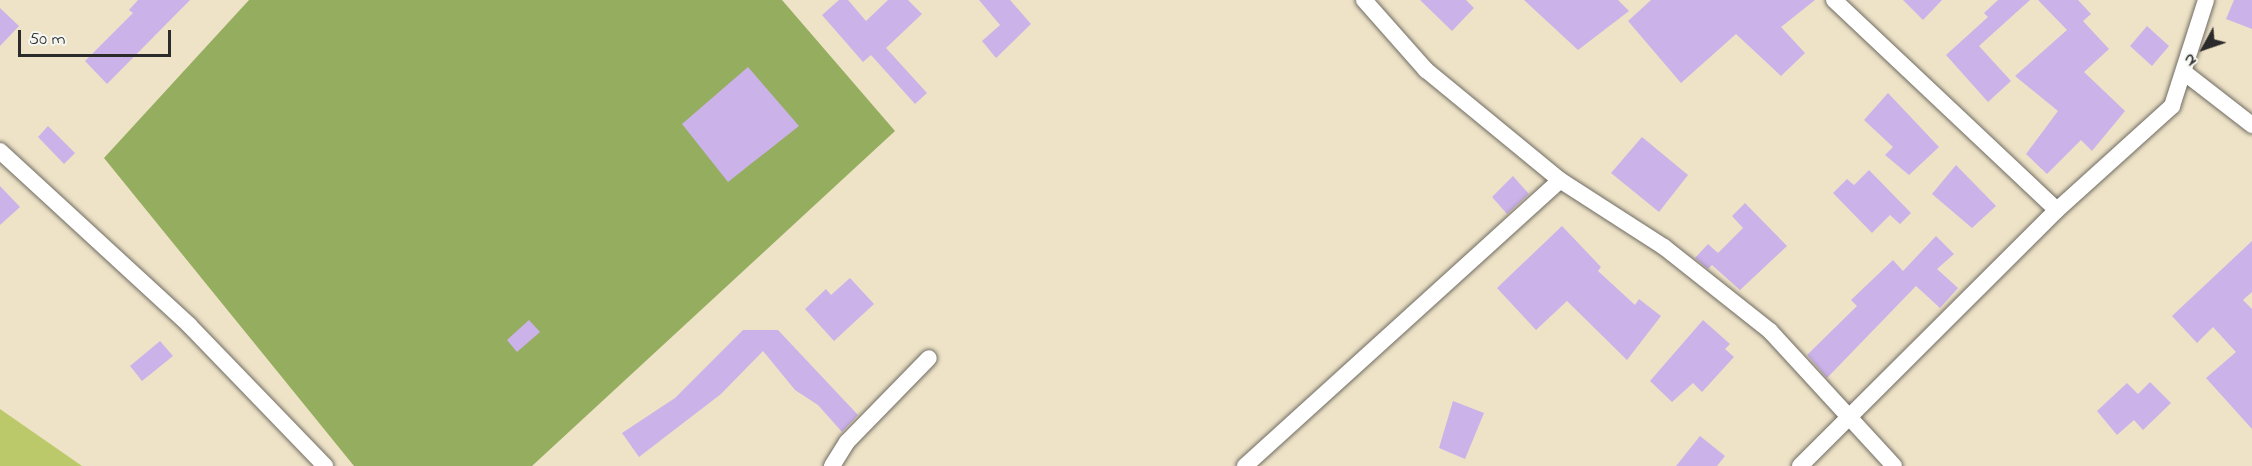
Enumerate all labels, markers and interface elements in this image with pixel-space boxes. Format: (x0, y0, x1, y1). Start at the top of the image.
scale bar (21, 18, 174, 56)
north arrow (2174, 18, 2234, 78)
text: 50 m (29, 27, 66, 53)
text: N (2178, 48, 2203, 71)

